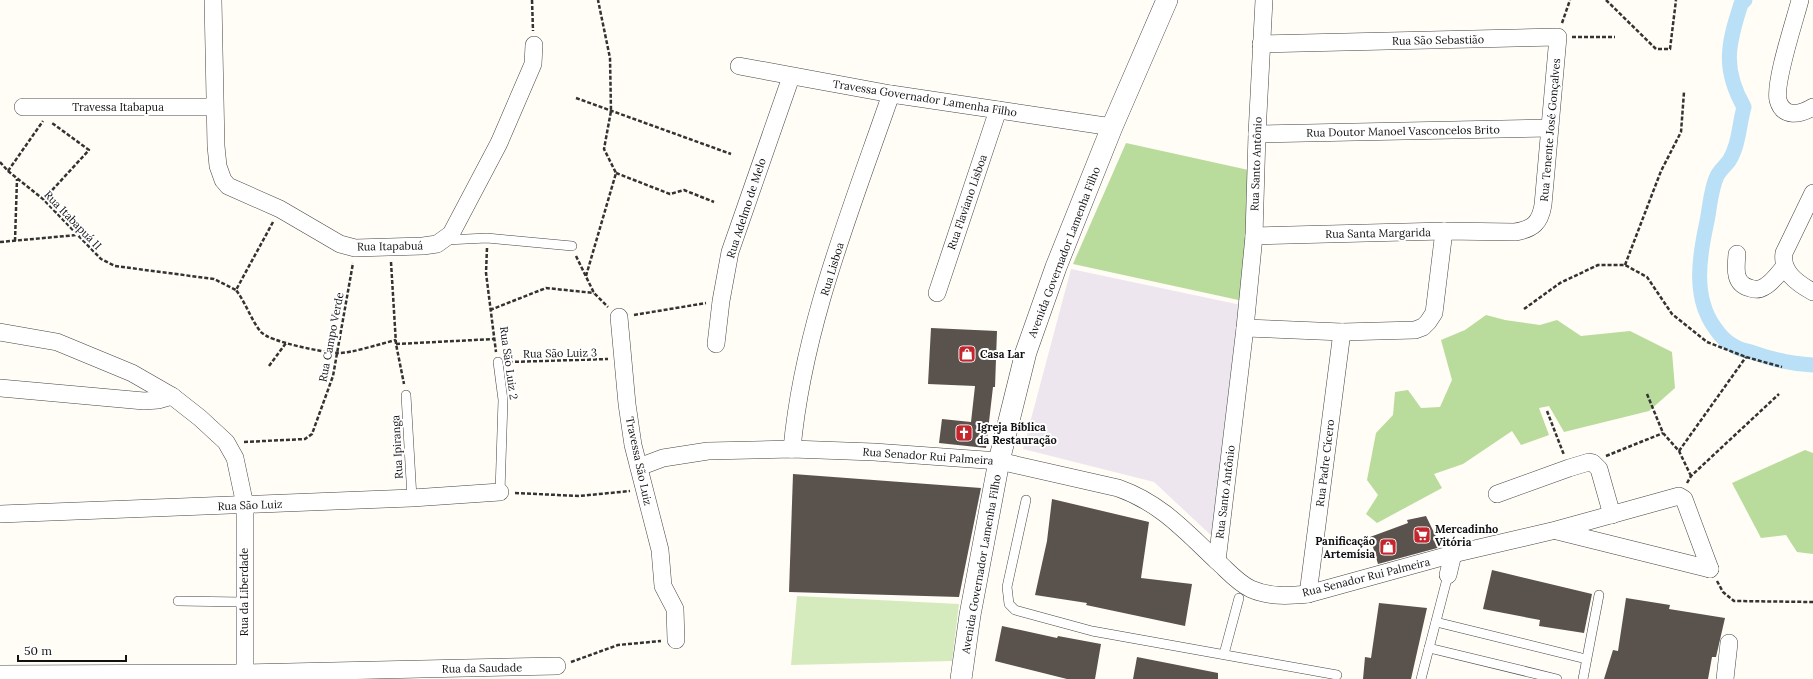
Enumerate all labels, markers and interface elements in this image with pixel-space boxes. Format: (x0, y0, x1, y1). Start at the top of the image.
street label: Rua São Sebastião (1392, 32, 1484, 48)
street label: Rua Tenente José Gonçalves (1537, 58, 1563, 202)
street label: Travessa Governador Lamenha Filho (832, 77, 1018, 119)
street label: Travessa Itabapua (72, 100, 164, 114)
street label: Rua Santo Antônio (1247, 117, 1265, 211)
street label: Rua Doutor Manoel Vasconcelos Brito (1306, 122, 1500, 140)
street label: Rua Flaviano Lisboa (944, 152, 990, 252)
street label: Rua Adelmo de Melo (723, 156, 769, 260)
street label: Avenida Governador Lamenha Filho (1024, 165, 1103, 340)
street label: Rua Itabapuá II (41, 188, 105, 253)
street label: Rua Santa Margarida (1325, 225, 1431, 241)
street label: Rua Itapabuá (357, 238, 424, 254)
street label: Rua Lisboa (817, 240, 847, 297)
street label: Rua Campo Verde (315, 291, 347, 383)
street label: Rua São Luiz 2 (497, 326, 521, 401)
shop icon: Casa Lar (957, 344, 977, 364)
street label: Rua São Luiz 3 (523, 345, 597, 361)
place label: Casa Lar (980, 347, 1026, 361)
street label: Rua Ipiranga (388, 414, 406, 479)
street label: Travessa São Luiz (623, 415, 655, 507)
street label: Rua Padre Cícero (1313, 418, 1337, 508)
place label: Igreja Bíblica da Restauração (977, 420, 1057, 447)
church icon: Igreja Bíblica da Restauração (954, 423, 974, 443)
street label: Rua Senador Rui Palmeira (862, 444, 994, 468)
street label: Rua Santo Antônio (1212, 444, 1238, 540)
street label: Avenida Governador Lamenha Filho (958, 473, 1004, 656)
street label: Rua São Luiz (217, 497, 283, 513)
place label: Mercadinho Vitória (1435, 522, 1498, 549)
supermarket icon: Mercadinho Vitória (1412, 525, 1432, 545)
place label: Panificação Artemísia (1315, 534, 1375, 561)
shop icon: Panificação Artemísia (1378, 537, 1398, 557)
street label: Rua da Liberdade (237, 548, 251, 636)
street label: Rua Senador Rui Palmeira (1301, 554, 1432, 600)
scale bar (18, 637, 126, 663)
text: 50 m (24, 643, 52, 658)
street label: Rua da Saudade (442, 660, 522, 676)

